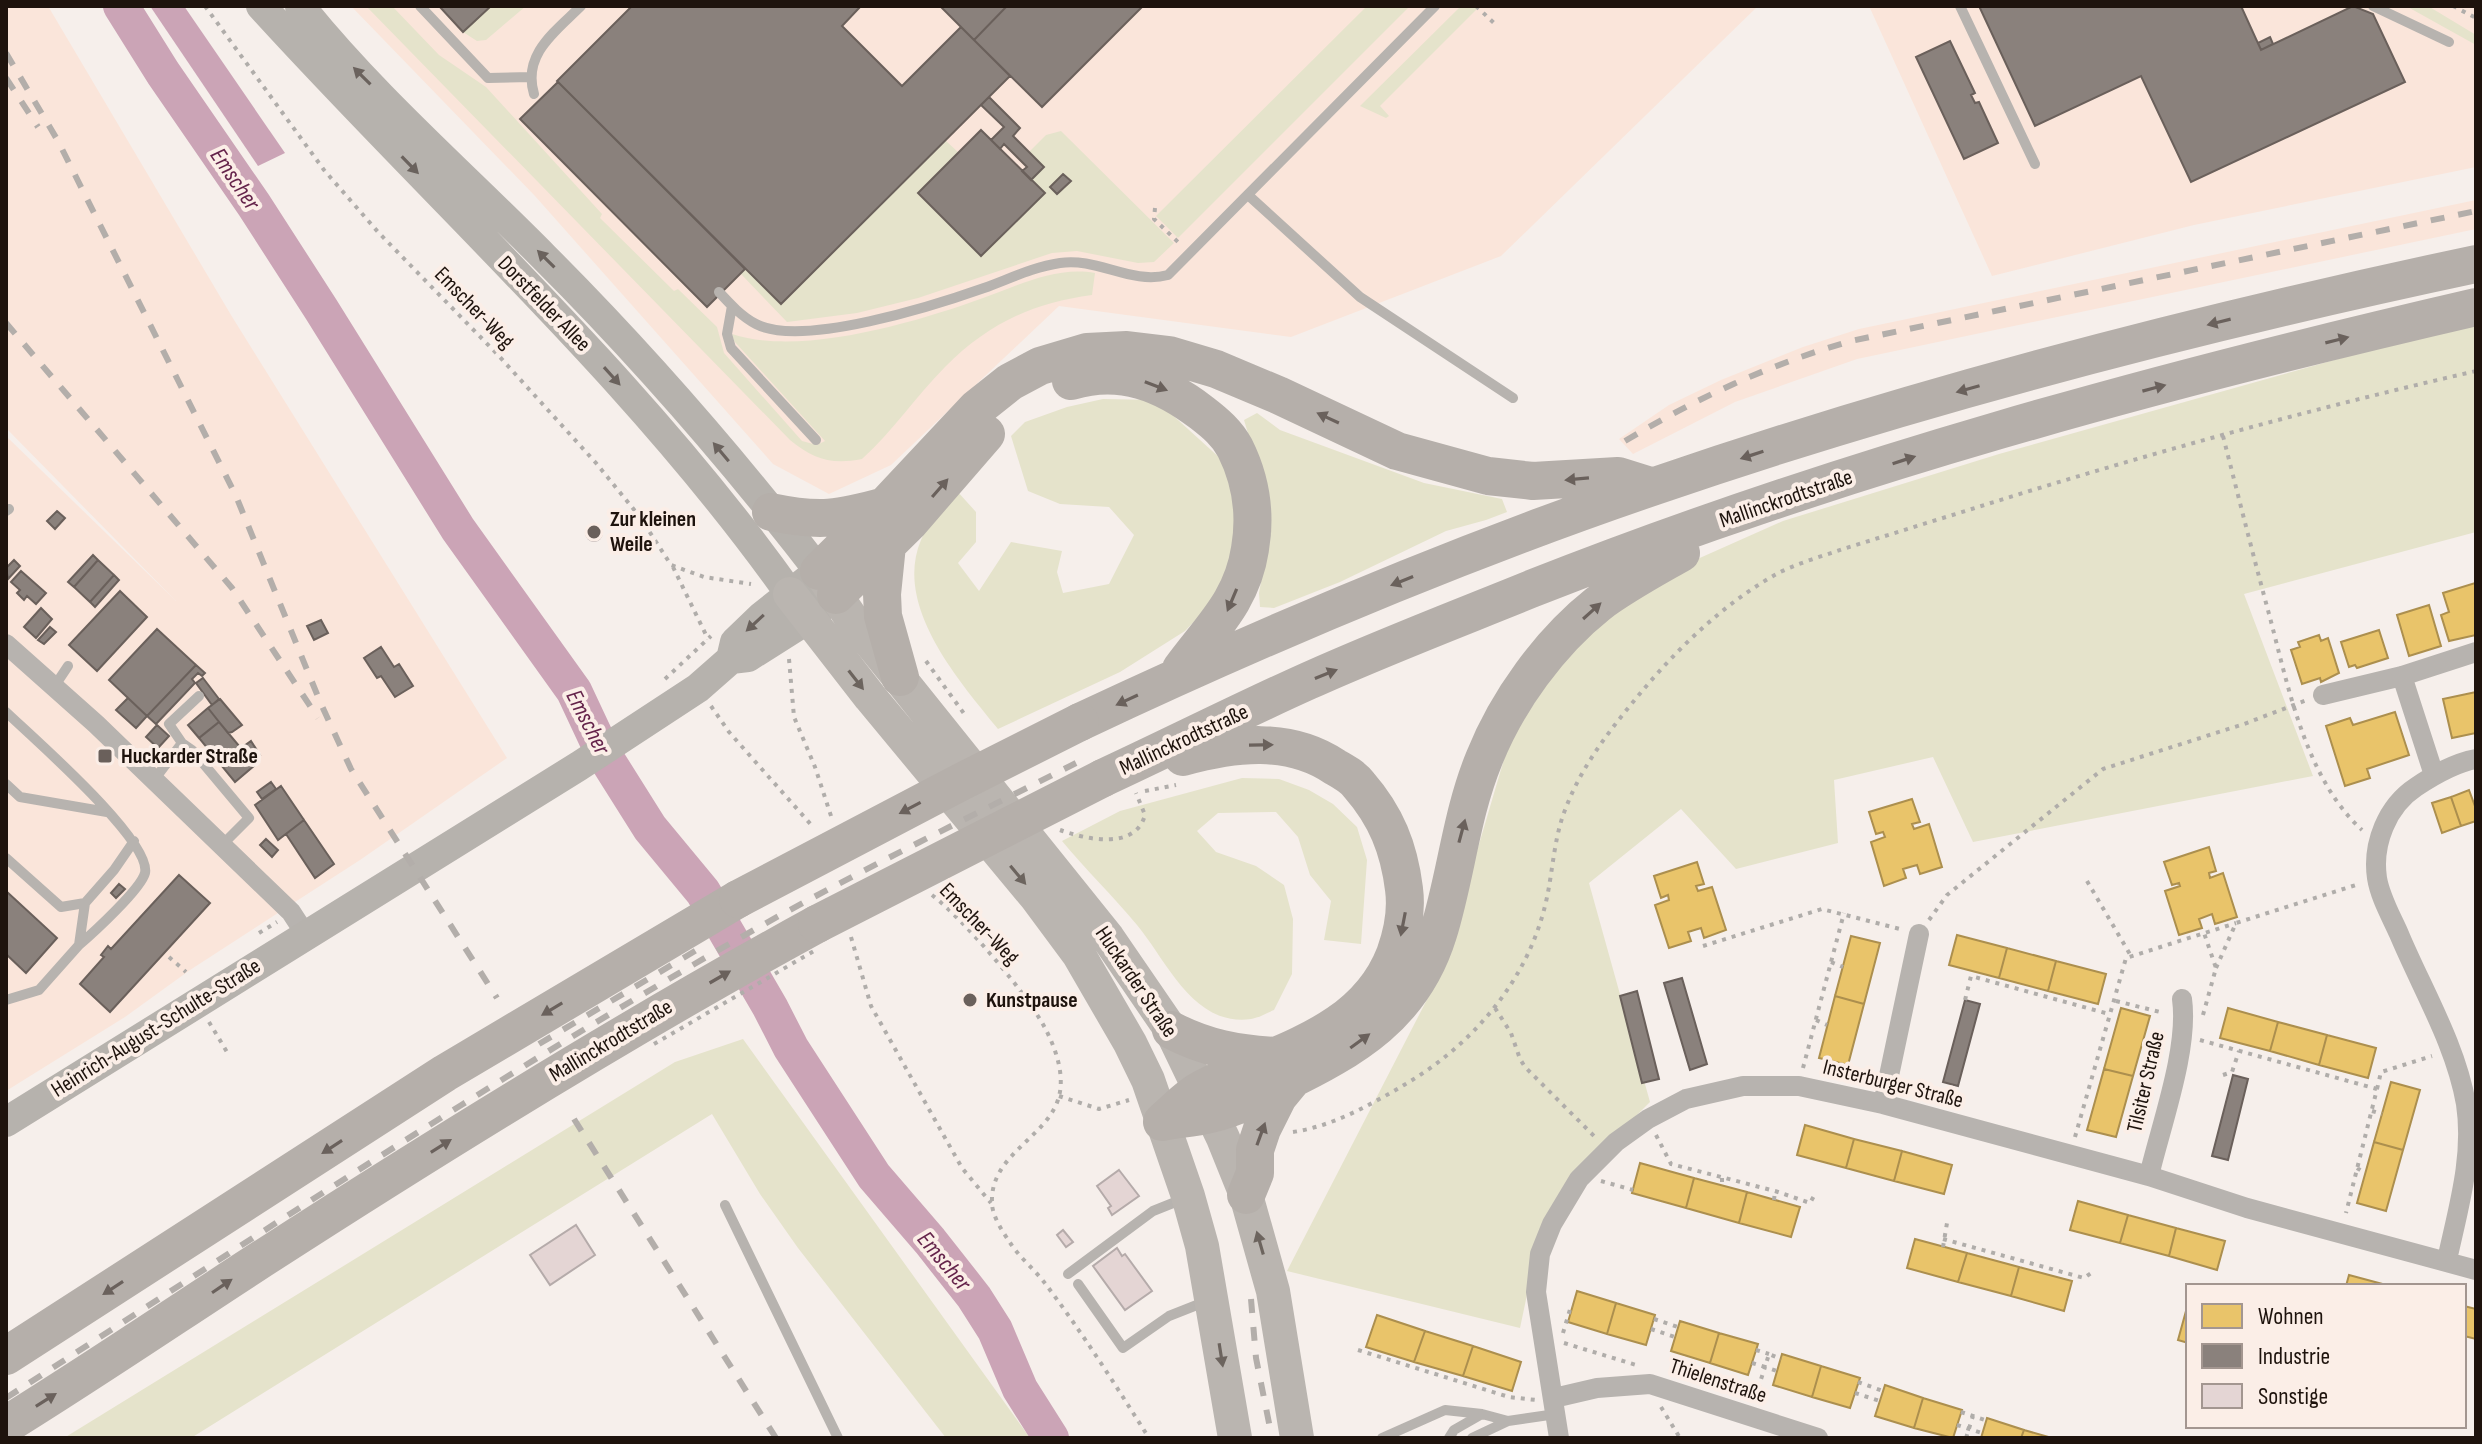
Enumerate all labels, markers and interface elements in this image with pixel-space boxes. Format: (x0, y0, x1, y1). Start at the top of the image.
one-way arrow (353, 67, 372, 86)
water label: Emscher (204, 142, 267, 217)
one-way arrow (401, 155, 419, 174)
street label: Dorstfelder Allee (492, 250, 596, 358)
one-way arrow (537, 250, 556, 269)
street label: Emscher-Weg (428, 261, 520, 355)
one-way arrow (2207, 316, 2232, 329)
one-way arrow (2325, 334, 2350, 346)
one-way arrow (603, 366, 621, 386)
one-way arrow (1145, 380, 1169, 393)
one-way arrow (2141, 381, 2166, 393)
one-way arrow (1956, 383, 1980, 396)
one-way arrow (1316, 412, 1339, 425)
one-way arrow (713, 442, 730, 462)
one-way arrow (1739, 449, 1763, 461)
one-way arrow (1892, 453, 1916, 465)
street label: Mallinckrodtstraße (1716, 464, 1856, 534)
one-way arrow (1564, 473, 1589, 486)
one-way arrow (931, 479, 948, 499)
place label: Zur kleinen Weile (610, 506, 696, 558)
marker: Zur kleinen Weile (585, 523, 603, 541)
one-way arrow (1390, 575, 1414, 588)
one-way arrow (1226, 588, 1239, 611)
one-way arrow (1583, 602, 1602, 620)
one-way arrow (746, 613, 765, 631)
one-way arrow (1314, 667, 1338, 680)
one-way arrow (847, 670, 864, 690)
water label: Emscher (559, 685, 617, 760)
one-way arrow (1115, 693, 1139, 707)
street label: Mallinckrodtstraße (1115, 698, 1253, 782)
one-way arrow (1249, 739, 1274, 752)
place label: Huckarder Straße (121, 743, 258, 770)
marker: Huckarder Straße (96, 747, 114, 765)
one-way arrow (899, 802, 922, 815)
one-way arrow (1457, 818, 1469, 843)
one-way arrow (1009, 865, 1026, 885)
street label: Emscher-Weg (933, 877, 1025, 971)
one-way arrow (1397, 911, 1409, 936)
street label: Huckarder Straße (1089, 921, 1183, 1043)
street label: Heinrich-August-Schulte-Straße (46, 952, 266, 1104)
one-way arrow (709, 971, 731, 985)
place label: Kunstpause (986, 987, 1078, 1014)
marker: Kunstpause (961, 991, 979, 1009)
street label: Mallinckrodtstraße (545, 994, 677, 1088)
one-way arrow (541, 1002, 563, 1016)
street label: Tilsiter Straße (2121, 1029, 2171, 1135)
one-way arrow (1349, 1034, 1370, 1049)
street label: Insterburger Straße (1820, 1054, 1966, 1114)
one-way arrow (1255, 1122, 1268, 1146)
one-way arrow (321, 1139, 343, 1154)
one-way arrow (430, 1139, 452, 1153)
water label: Emscher (911, 1225, 978, 1298)
one-way arrow (1253, 1230, 1266, 1254)
one-way arrow (211, 1278, 232, 1293)
one-way arrow (102, 1280, 124, 1294)
legend (2186, 1284, 2466, 1428)
text: Wohnen (2258, 1302, 2324, 1331)
text: Industrie (2258, 1342, 2330, 1371)
one-way arrow (1215, 1343, 1228, 1368)
street label: Thielenstraße (1666, 1353, 1770, 1409)
text: Sonstige (2258, 1382, 2328, 1411)
one-way arrow (35, 1394, 57, 1408)

